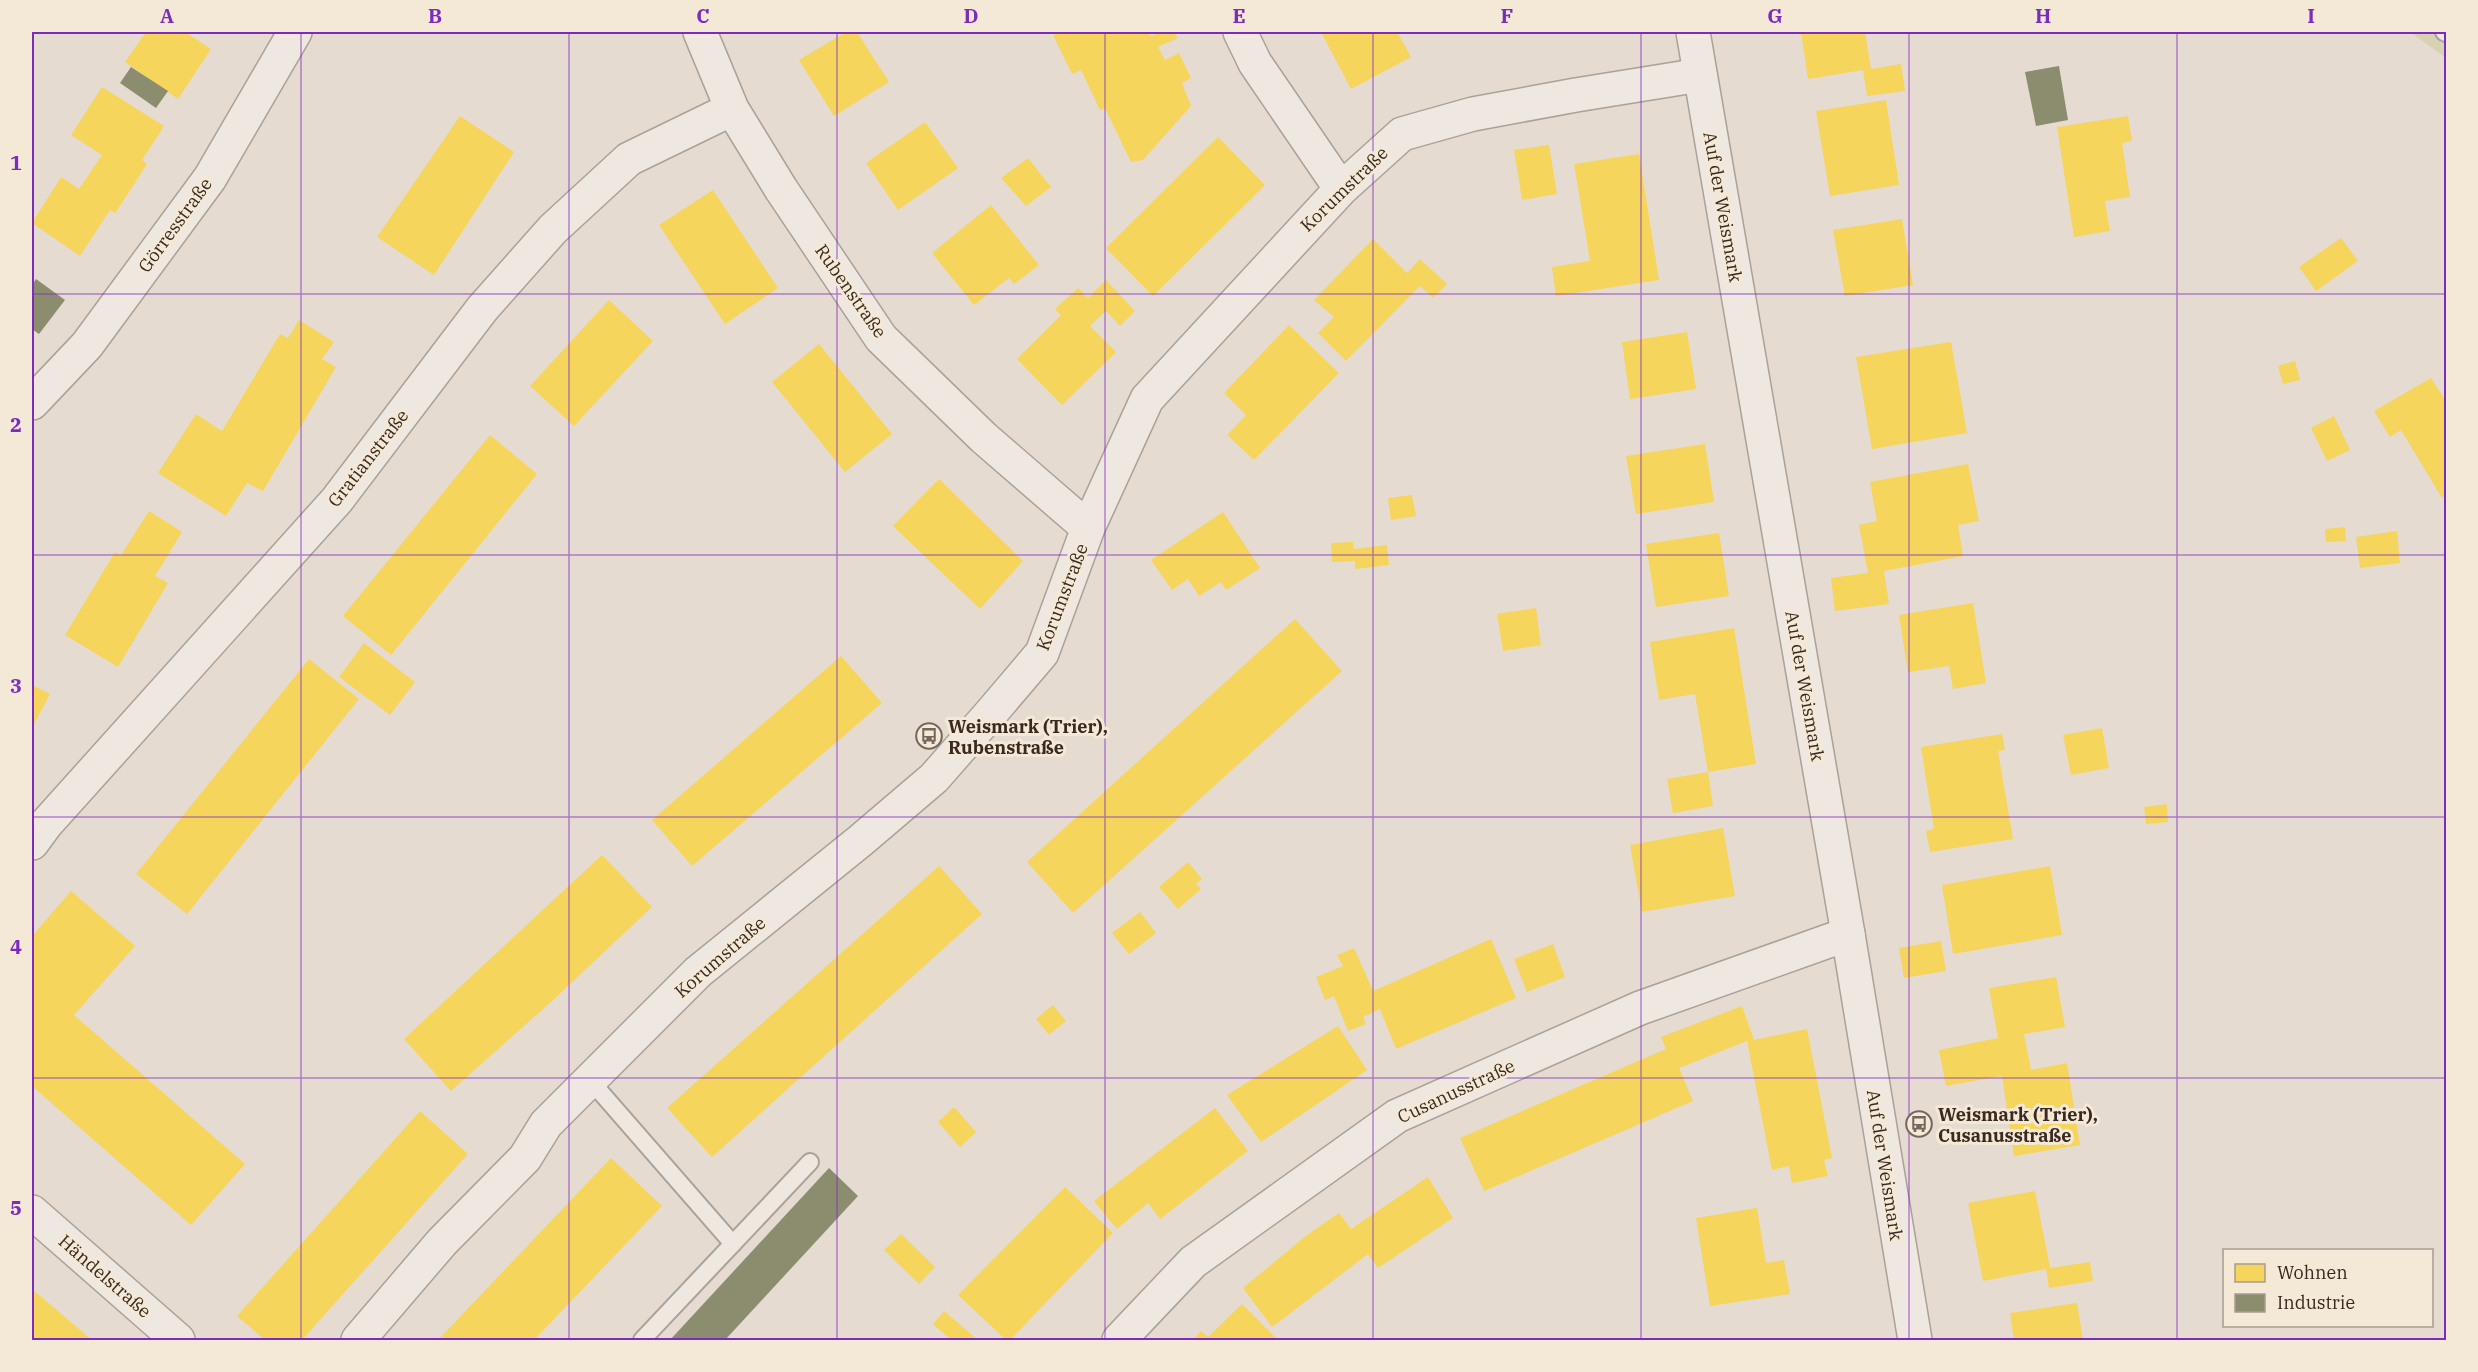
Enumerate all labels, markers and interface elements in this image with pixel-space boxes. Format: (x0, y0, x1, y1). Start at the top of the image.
text: A (160, 2, 174, 29)
text: B (428, 2, 442, 29)
text: C (696, 2, 710, 29)
text: D (963, 2, 979, 29)
text: E (1232, 2, 1246, 29)
text: F (1501, 2, 1513, 29)
text: G (1767, 2, 1783, 29)
text: H (2035, 2, 2051, 29)
text: I (2307, 2, 2315, 29)
street label: Auf der Weismark (1698, 130, 1748, 285)
street label: Korumstraße (1295, 141, 1393, 237)
text: 1 (10, 149, 22, 176)
street label: Görresstraße (133, 173, 217, 277)
street label: Rubenstraße (810, 240, 892, 342)
street label: Gratianstraße (323, 404, 413, 512)
text: 2 (10, 411, 22, 438)
street label: Korumstraße (1031, 540, 1093, 654)
street label: Auf der Weismark (1780, 609, 1830, 764)
text: 3 (10, 672, 22, 699)
place label: Weismark (Trier), Rubenstraße (948, 715, 1108, 759)
bus stop icon: Weismark (Trier), Rubenstraße (914, 721, 944, 751)
street label: Korumstraße (670, 911, 770, 1003)
text: 4 (10, 933, 22, 960)
street label: Cusanusstraße (1394, 1054, 1518, 1128)
street label: Auf der Weismark (1862, 1088, 1908, 1243)
place label: Weismark (Trier), Cusanusstraße (1938, 1103, 2098, 1147)
bus stop icon: Weismark (Trier), Cusanusstraße (1904, 1109, 1934, 1139)
text: 5 (10, 1194, 22, 1221)
street label: Händelstraße (54, 1229, 156, 1323)
legend (2223, 1249, 2433, 1327)
text: Wohnen (2277, 1261, 2348, 1284)
text: Industrie (2277, 1291, 2355, 1314)

